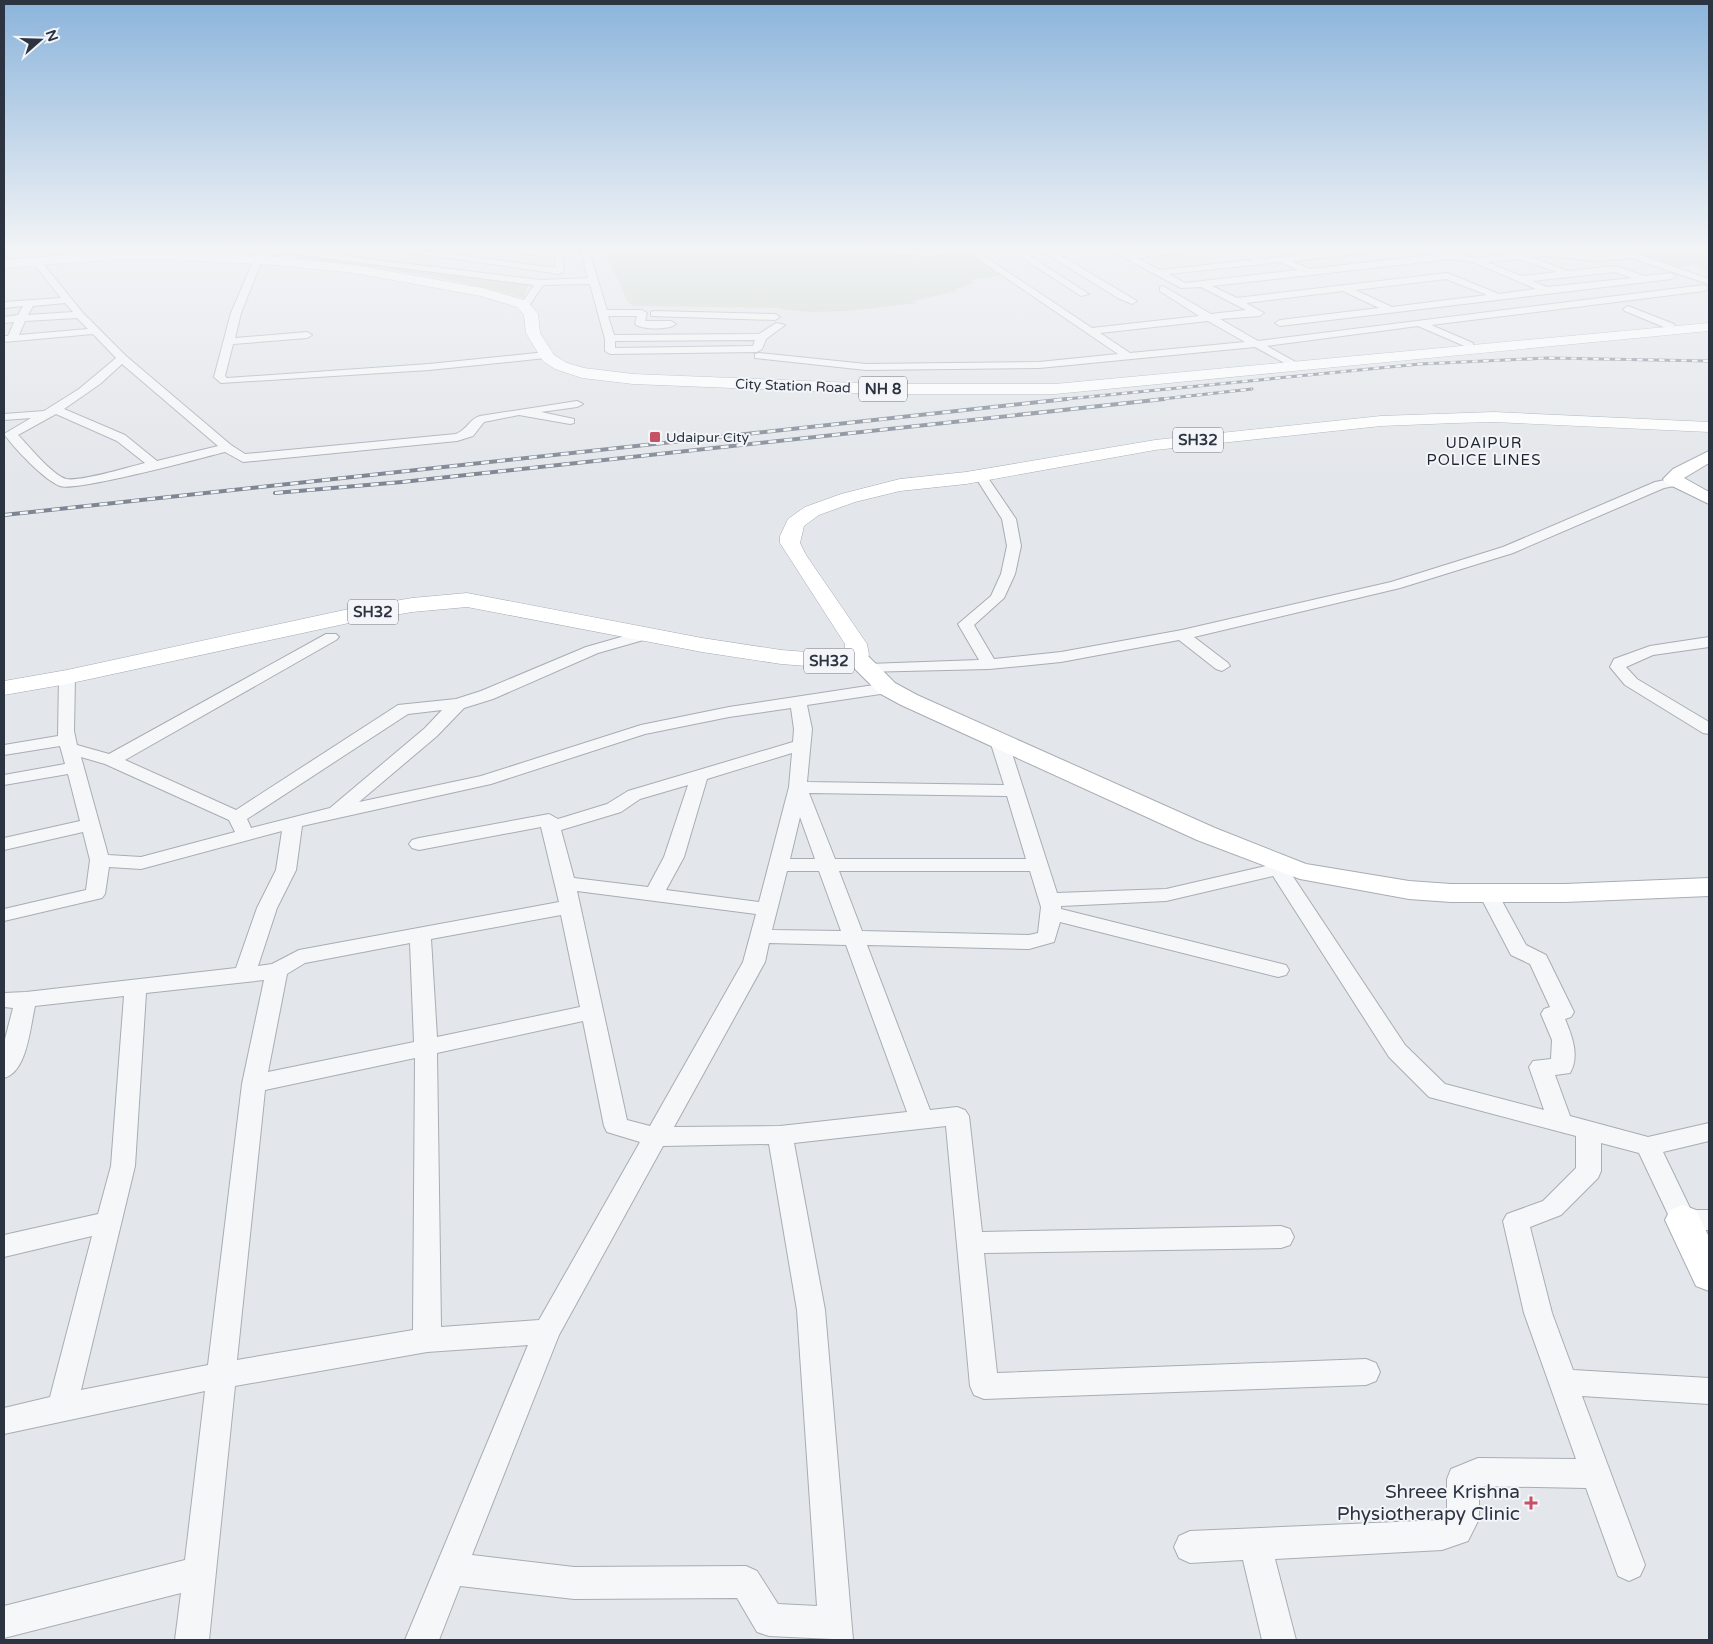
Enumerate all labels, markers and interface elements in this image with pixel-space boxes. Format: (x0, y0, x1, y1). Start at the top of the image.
north arrow (15, 15, 65, 65)
text: N (42, 28, 62, 44)
street label: City Station Road (735, 375, 851, 397)
road number: NH 8 (859, 376, 907, 402)
road number: SH32 (1173, 428, 1223, 452)
place label: Udaipur City (666, 429, 749, 446)
marker: Udaipur City (648, 430, 662, 444)
district label: UDAIPUR POLICE LINES (1427, 434, 1541, 469)
road number: SH32 (348, 600, 398, 624)
road number: SH32 (804, 648, 854, 674)
place label: Shreee Krishna Physiotherapy Clinic (1337, 1481, 1520, 1525)
marker: Shreee Krishna Physiotherapy Clinic (1524, 1496, 1538, 1510)

